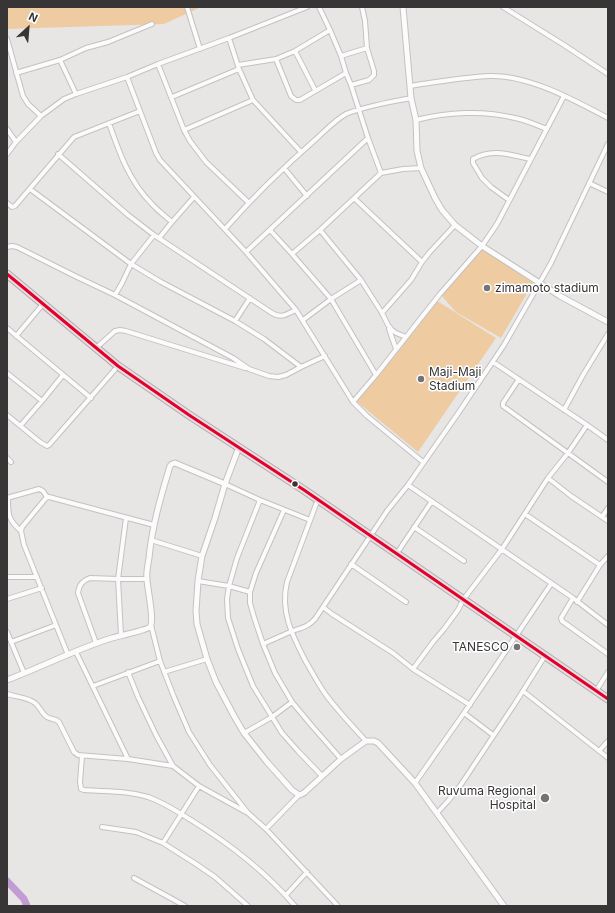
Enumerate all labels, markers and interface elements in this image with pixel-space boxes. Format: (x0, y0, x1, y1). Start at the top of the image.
north arrow (8, 8, 48, 48)
text: N (26, 9, 40, 25)
place label: zimamoto stadium (495, 281, 599, 295)
marker: zimamoto stadium (482, 283, 492, 293)
place label: Maji-Maji Stadium (429, 365, 481, 393)
marker: Maji-Maji Stadium (416, 374, 426, 384)
unlabelled marker (290, 479, 300, 489)
place label: TANESCO (452, 640, 509, 654)
marker: TANESCO (512, 642, 522, 652)
place label: Ruvuma Regional Hospital (438, 784, 536, 812)
marker: Ruvuma Regional Hospital (539, 792, 551, 804)

